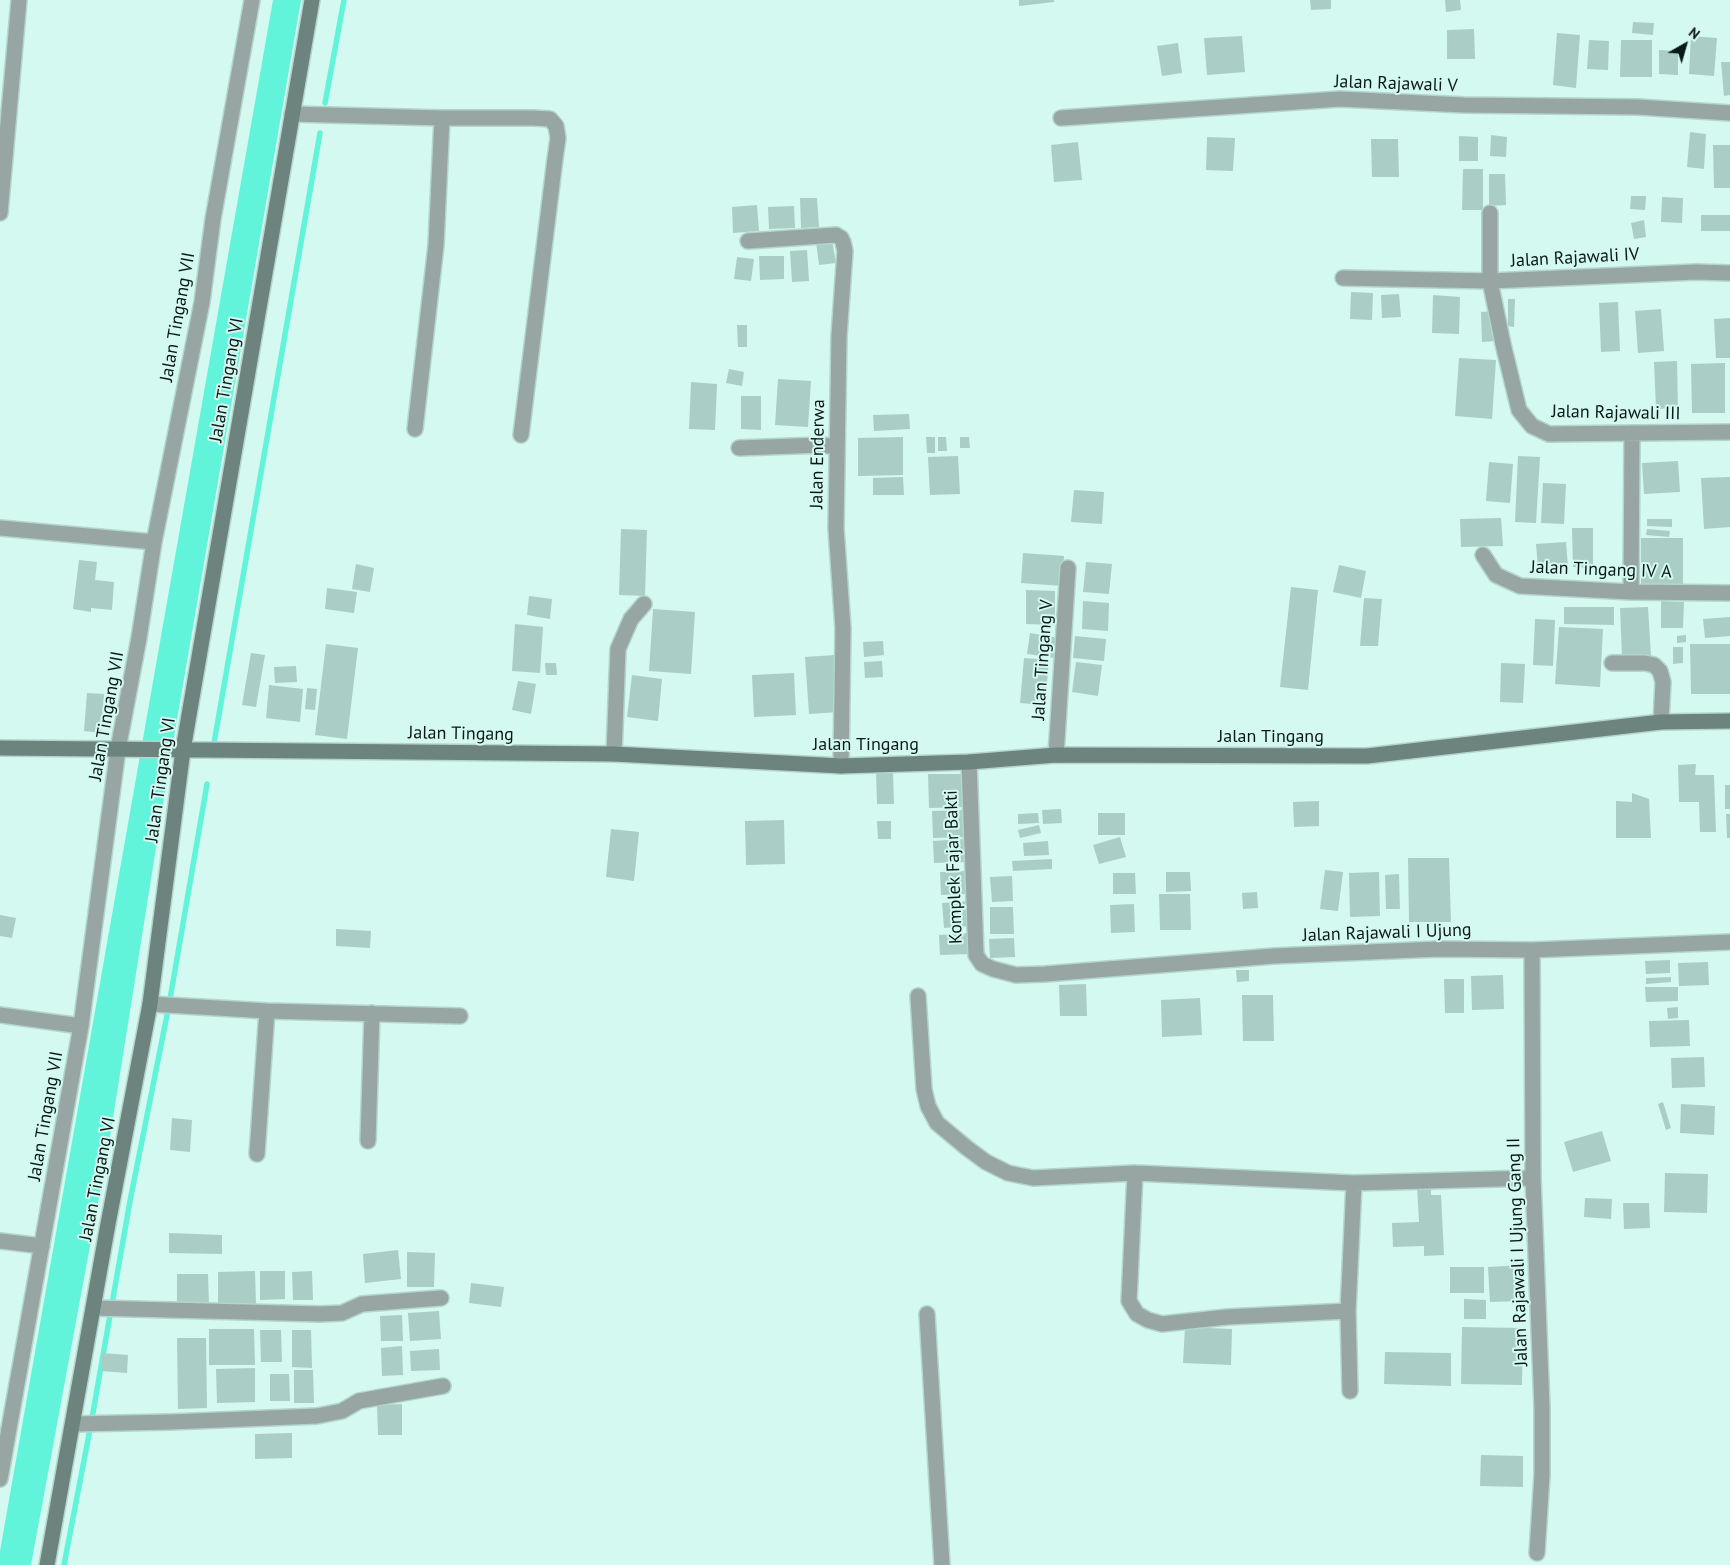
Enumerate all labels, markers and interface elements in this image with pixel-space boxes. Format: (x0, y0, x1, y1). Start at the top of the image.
north arrow (1660, 20, 1710, 70)
text: N (1685, 23, 1703, 43)
street label: Jalan Rajawali V (1334, 71, 1458, 97)
street label: Jalan Rajawali IV (1510, 244, 1640, 272)
street label: Jalan Tingang VII (156, 250, 200, 384)
street label: Jalan Tingang VI (205, 316, 249, 444)
street label: Jalan Enderwa (806, 399, 830, 509)
street label: Jalan Rajawali III (1551, 401, 1681, 425)
street label: Jalan Tingang IV A (1530, 557, 1672, 583)
street label: Jalan Tingang V (1028, 599, 1058, 721)
street label: Jalan Tingang VII (85, 649, 129, 783)
street label: Jalan Tingang VI (142, 716, 180, 844)
street label: Jalan Tingang (408, 722, 514, 746)
street label: Jalan Tingang (1218, 726, 1324, 748)
street label: Jalan Tingang (813, 734, 919, 756)
street label: Komplek Fajar Bakti (941, 790, 967, 944)
street label: Jalan Rajawali I Ujung (1302, 919, 1472, 947)
street label: Jalan Tingang VII (24, 1049, 68, 1183)
street label: Jalan Tingang VI (75, 1115, 121, 1243)
street label: Jalan Rajawali I Ujung Gang II (1503, 1137, 1533, 1367)

